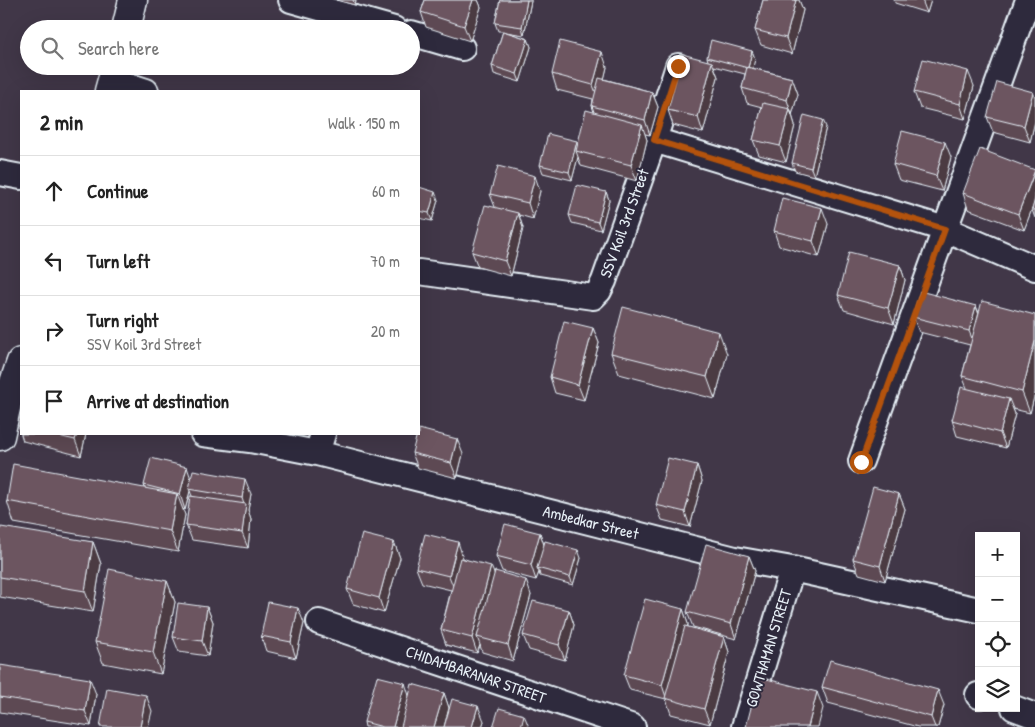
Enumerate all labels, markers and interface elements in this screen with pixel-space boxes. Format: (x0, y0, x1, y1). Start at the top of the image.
search box (20, 20, 420, 75)
icon: search (38, 34, 66, 62)
text: Search here (78, 35, 159, 61)
route end (667, 55, 690, 78)
text: 2 min (40, 108, 83, 137)
text: Walk · 150 m (328, 112, 400, 134)
street label: SSV Koil 3rd Street (594, 165, 654, 280)
icon: ahead (40, 177, 68, 205)
text: Continue (87, 178, 148, 204)
text: 60 m (372, 180, 400, 202)
icon: left (40, 247, 68, 275)
text: Turn left (87, 248, 150, 274)
text: 70 m (370, 250, 400, 272)
text: Turn right (87, 307, 158, 333)
icon: right (40, 317, 68, 345)
text: 20 m (371, 320, 400, 342)
text: SSV Koil 3rd Street (87, 333, 201, 355)
icon: arrive (40, 387, 68, 415)
text: Arrive at destination (87, 388, 229, 414)
route start (850, 451, 873, 474)
street label: Ambedkar Street (541, 499, 642, 545)
map controls (975, 532, 1020, 712)
button: + (975, 532, 1020, 577)
button: − (975, 577, 1020, 622)
street label: GOWTHAMAN STREET (740, 586, 797, 710)
button: locate (975, 622, 1020, 667)
street label: CHIDAMBARANAR STREET (403, 640, 550, 708)
button: layers (975, 667, 1020, 712)

